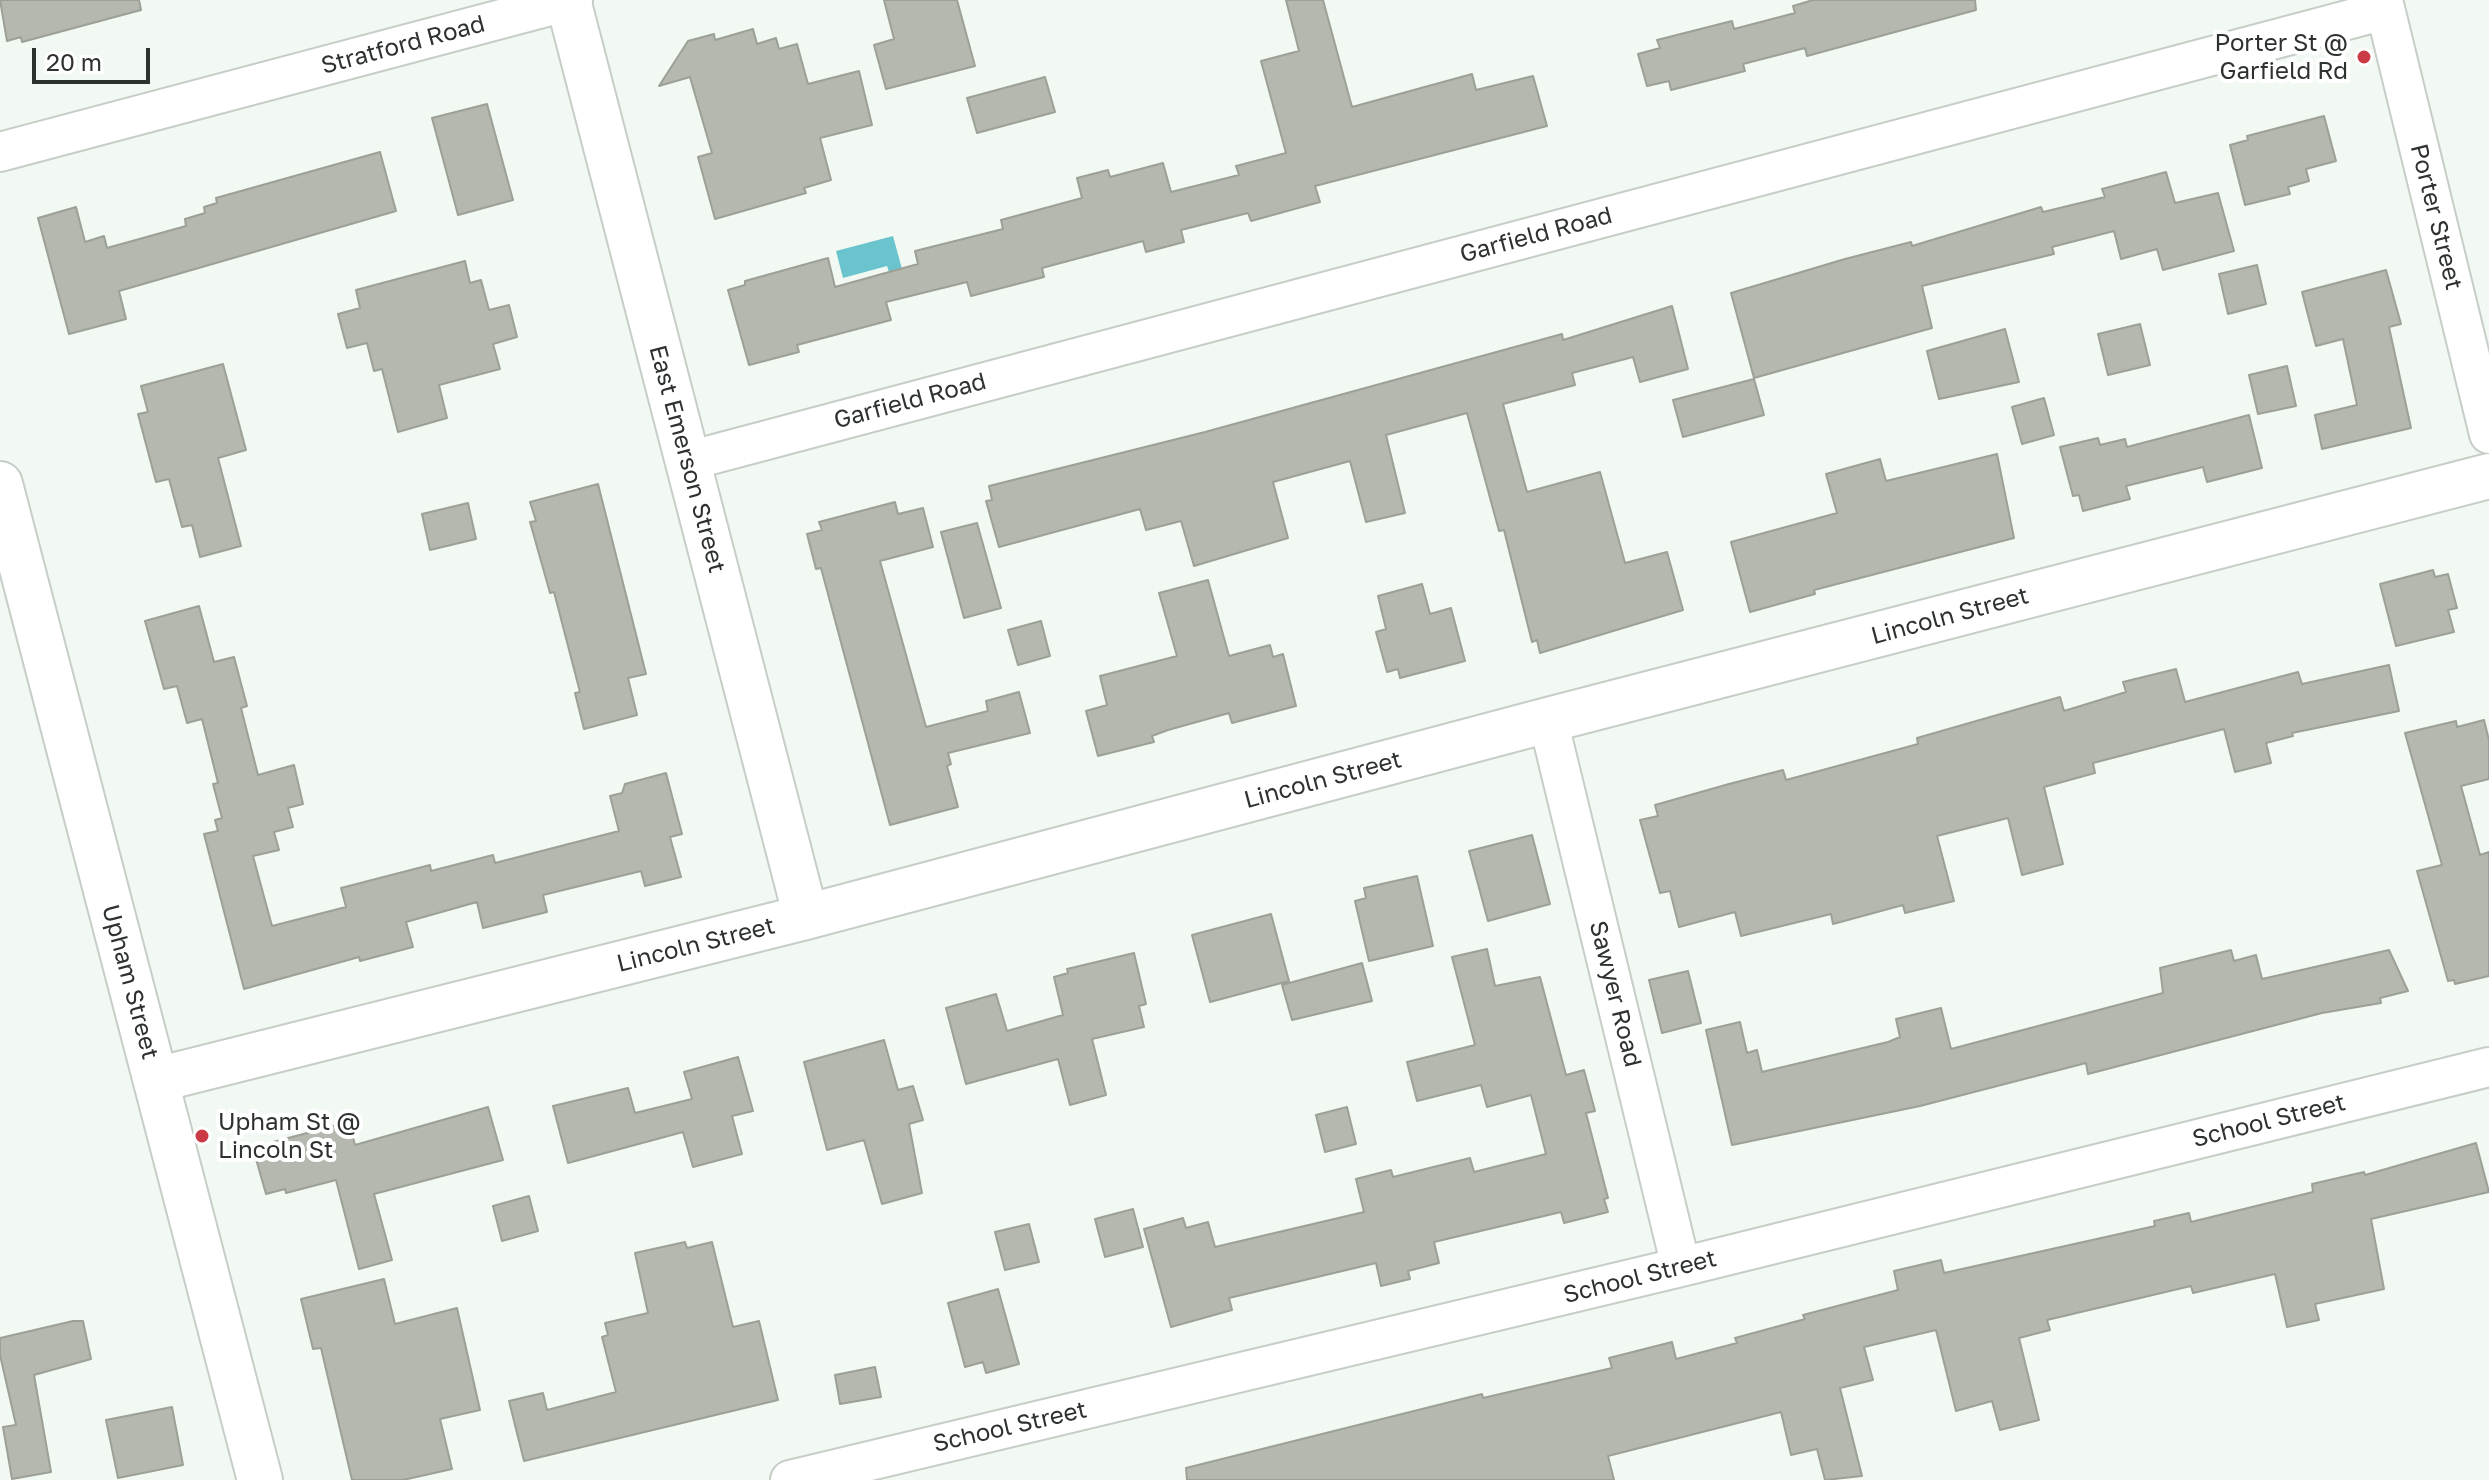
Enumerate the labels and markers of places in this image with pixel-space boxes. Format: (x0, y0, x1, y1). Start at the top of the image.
place label: Porter St @ Garfield Rd (2214, 29, 2348, 85)
marker: Porter St @ Garfield Rd (2355, 48, 2373, 66)
place label: Upham St @ Lincoln St (218, 1108, 361, 1164)
marker: Upham St @ Lincoln St (193, 1127, 211, 1145)

